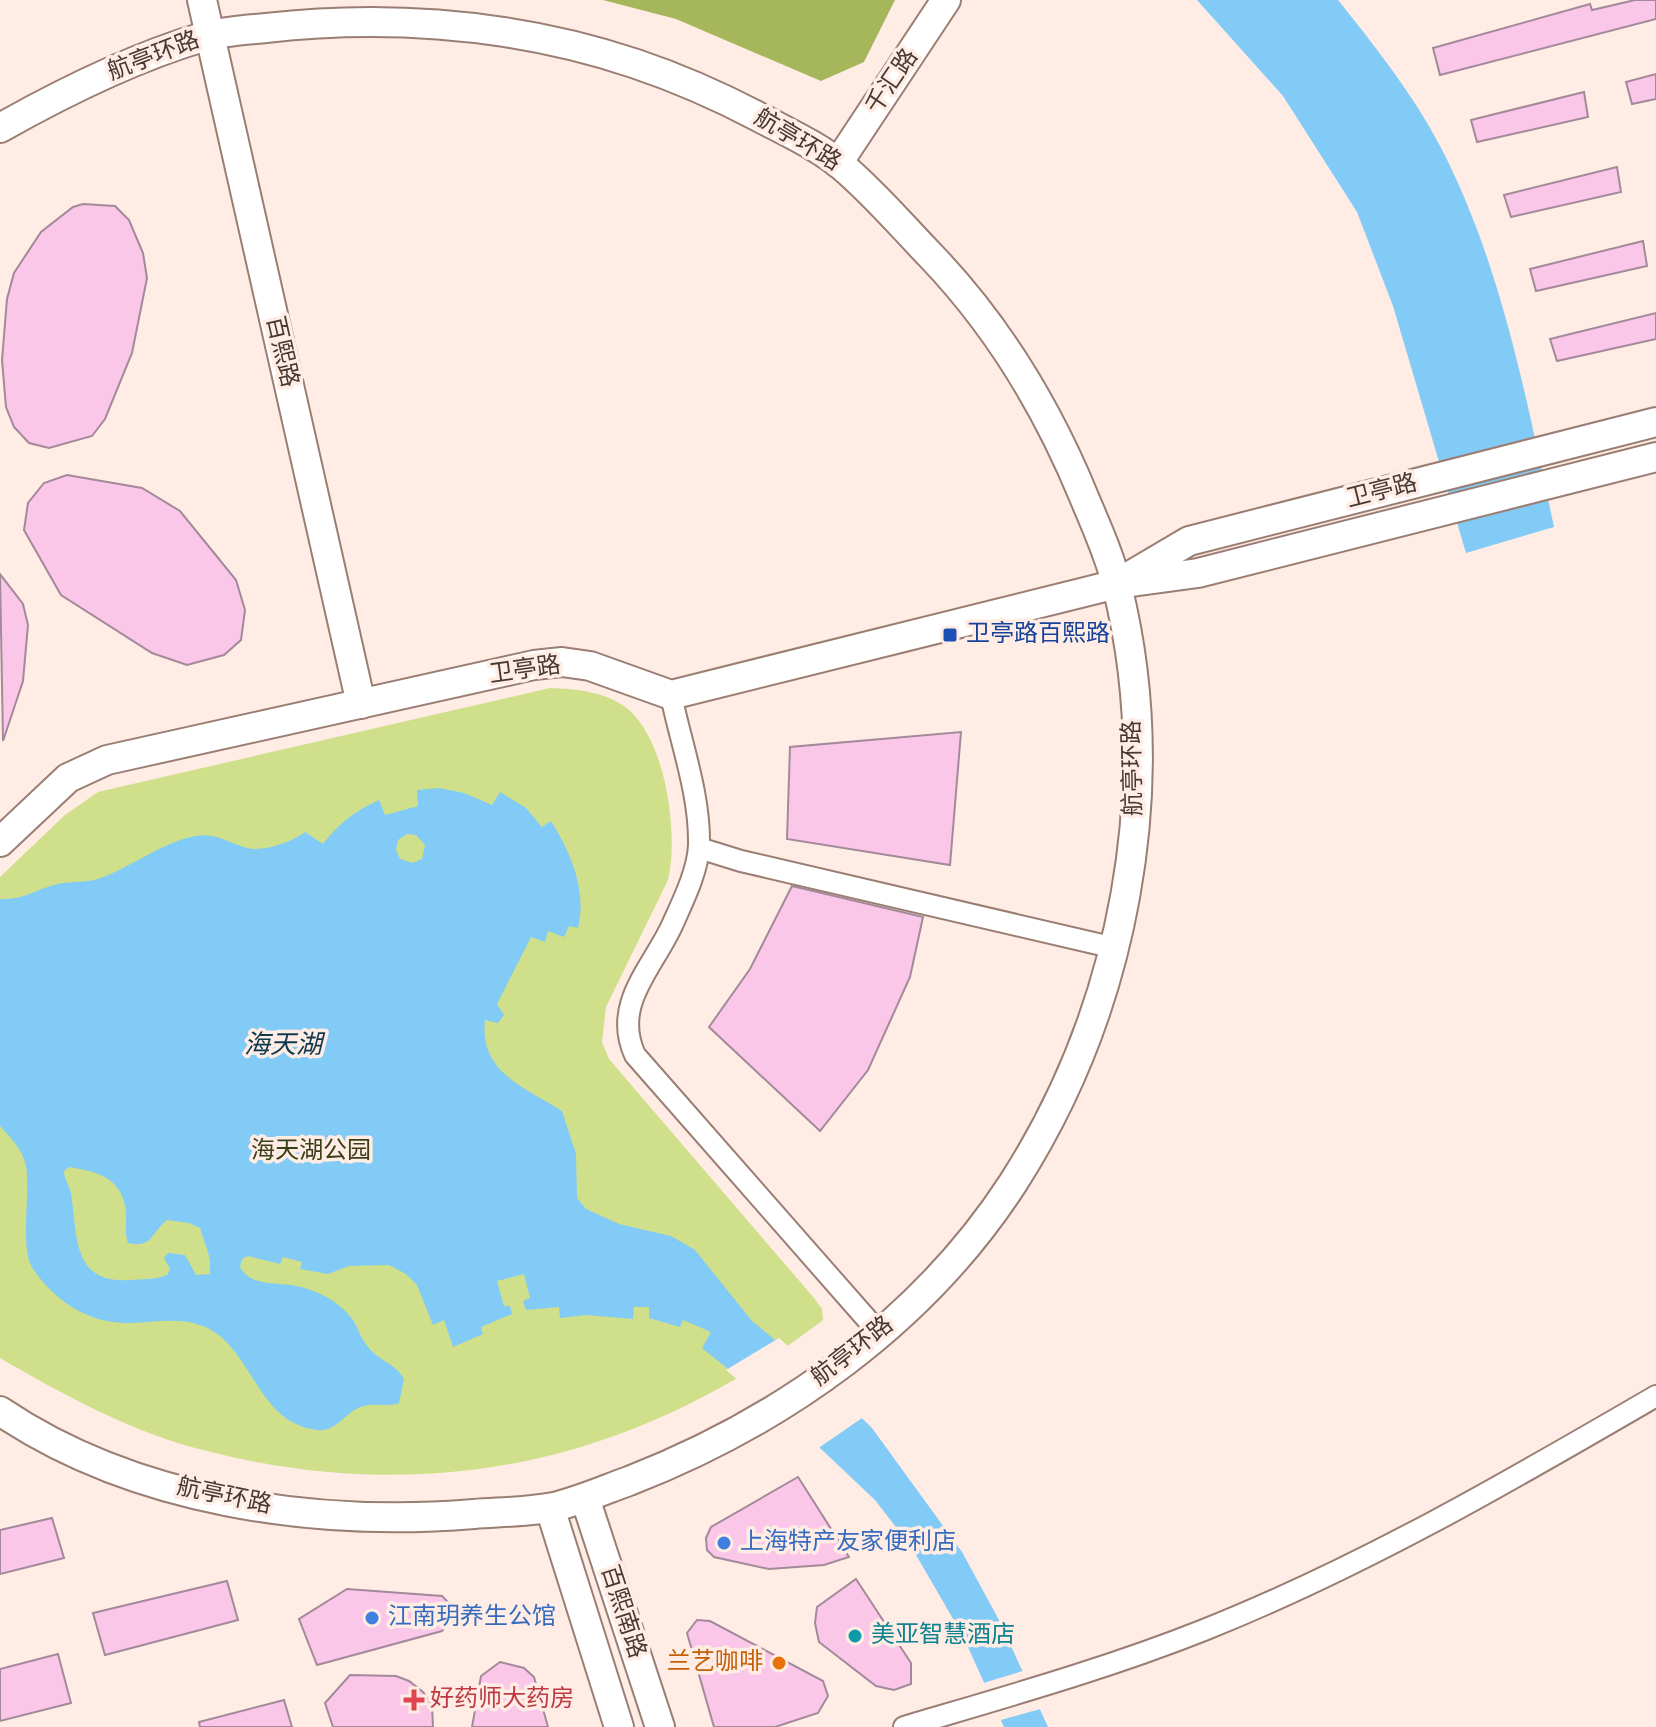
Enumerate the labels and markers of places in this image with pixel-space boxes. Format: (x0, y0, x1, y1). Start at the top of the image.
place label: 卫亭路百熙路 (966, 620, 1110, 650)
marker: 卫亭路百熙路 (941, 626, 959, 644)
place label: 上海特产友家便利店 (740, 1528, 956, 1558)
marker: 上海特产友家便利店 (715, 1534, 733, 1552)
place label: 江南玥养生公馆 (388, 1603, 556, 1633)
marker: 江南玥养生公馆 (363, 1609, 381, 1627)
place label: 美亚智慧酒店 (871, 1621, 1015, 1651)
marker: 美亚智慧酒店 (846, 1627, 864, 1645)
place label: 兰艺咖啡 (667, 1648, 763, 1678)
marker: 兰艺咖啡 (770, 1654, 788, 1672)
place label: 好药师大药房 (430, 1685, 574, 1715)
marker: 好药师大药房 (405, 1691, 423, 1709)

